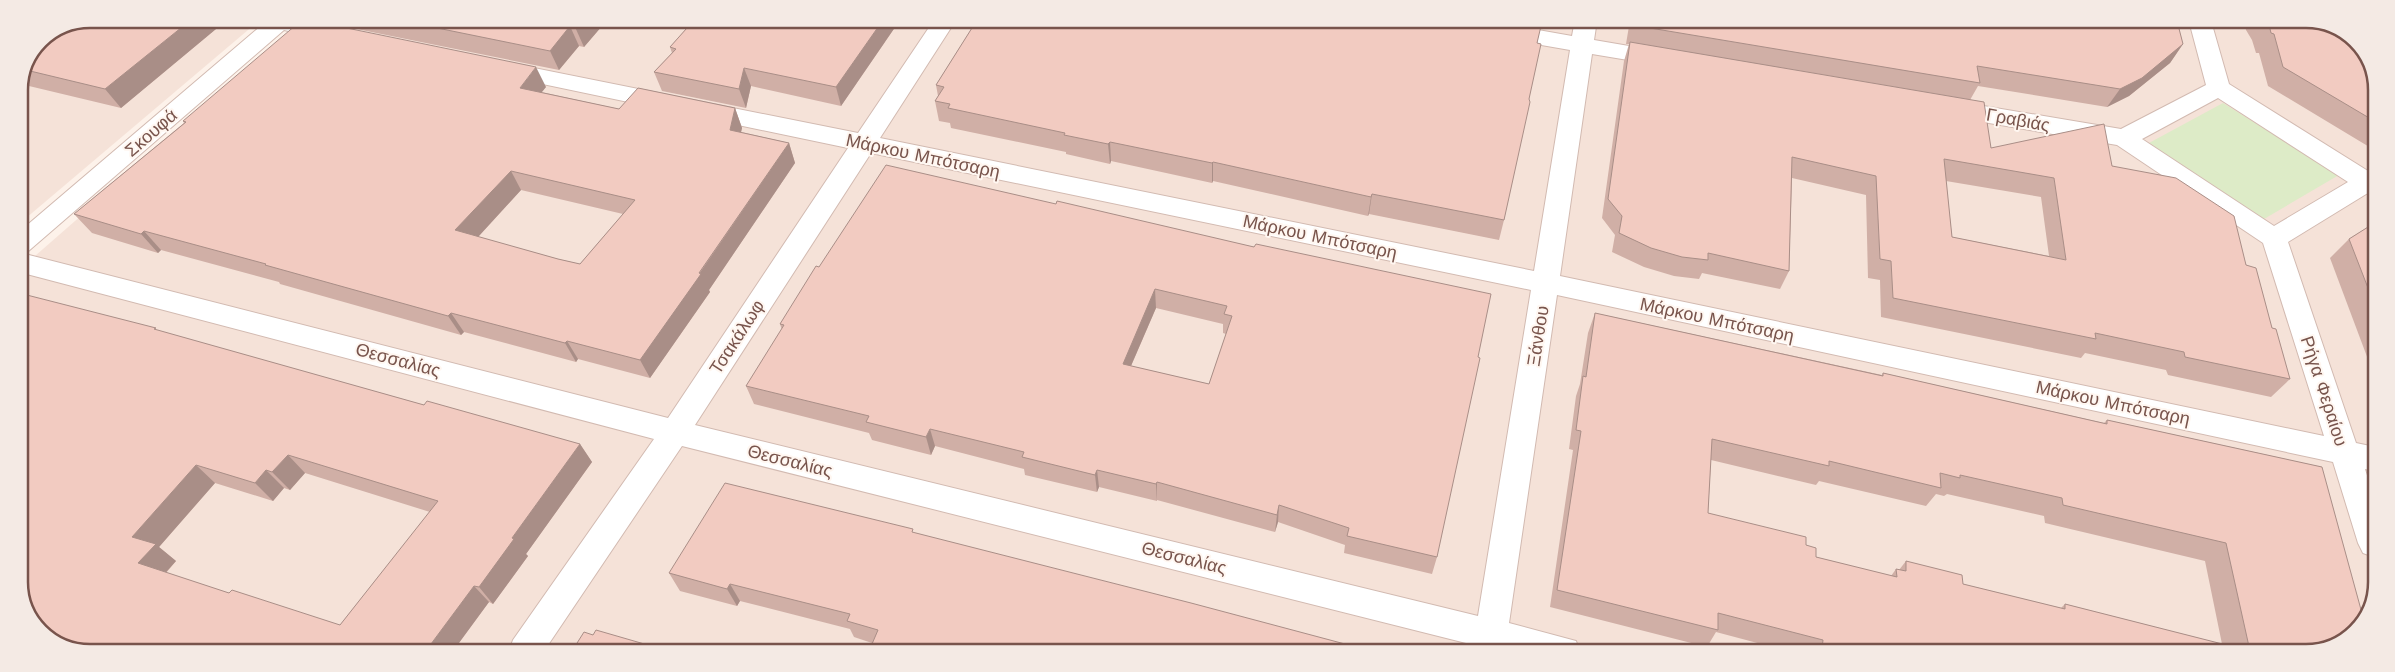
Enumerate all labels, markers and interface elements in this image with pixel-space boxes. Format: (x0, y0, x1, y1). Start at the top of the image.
street label: Σκουφά (120, 104, 181, 161)
street label: Γραβιάς (1985, 104, 2052, 135)
street label: Μάρκου Μπότσαρη (844, 129, 1002, 182)
street label: Μάρκου Μπότσαρη (1241, 210, 1399, 263)
street label: Μάρκου Μπότσαρη (1638, 293, 1796, 346)
street label: Τσακάλωφ (705, 296, 768, 378)
street label: Ξάνθου (1522, 304, 1553, 368)
street label: Ρήγα Φεραίου (2297, 333, 2352, 449)
street label: Θεσσαλίας (354, 338, 443, 381)
street label: Μάρκου Μπότσαρη (2034, 376, 2192, 429)
street label: Θεσσαλίας (746, 440, 835, 481)
street label: Θεσσαλίας (1140, 537, 1229, 578)

